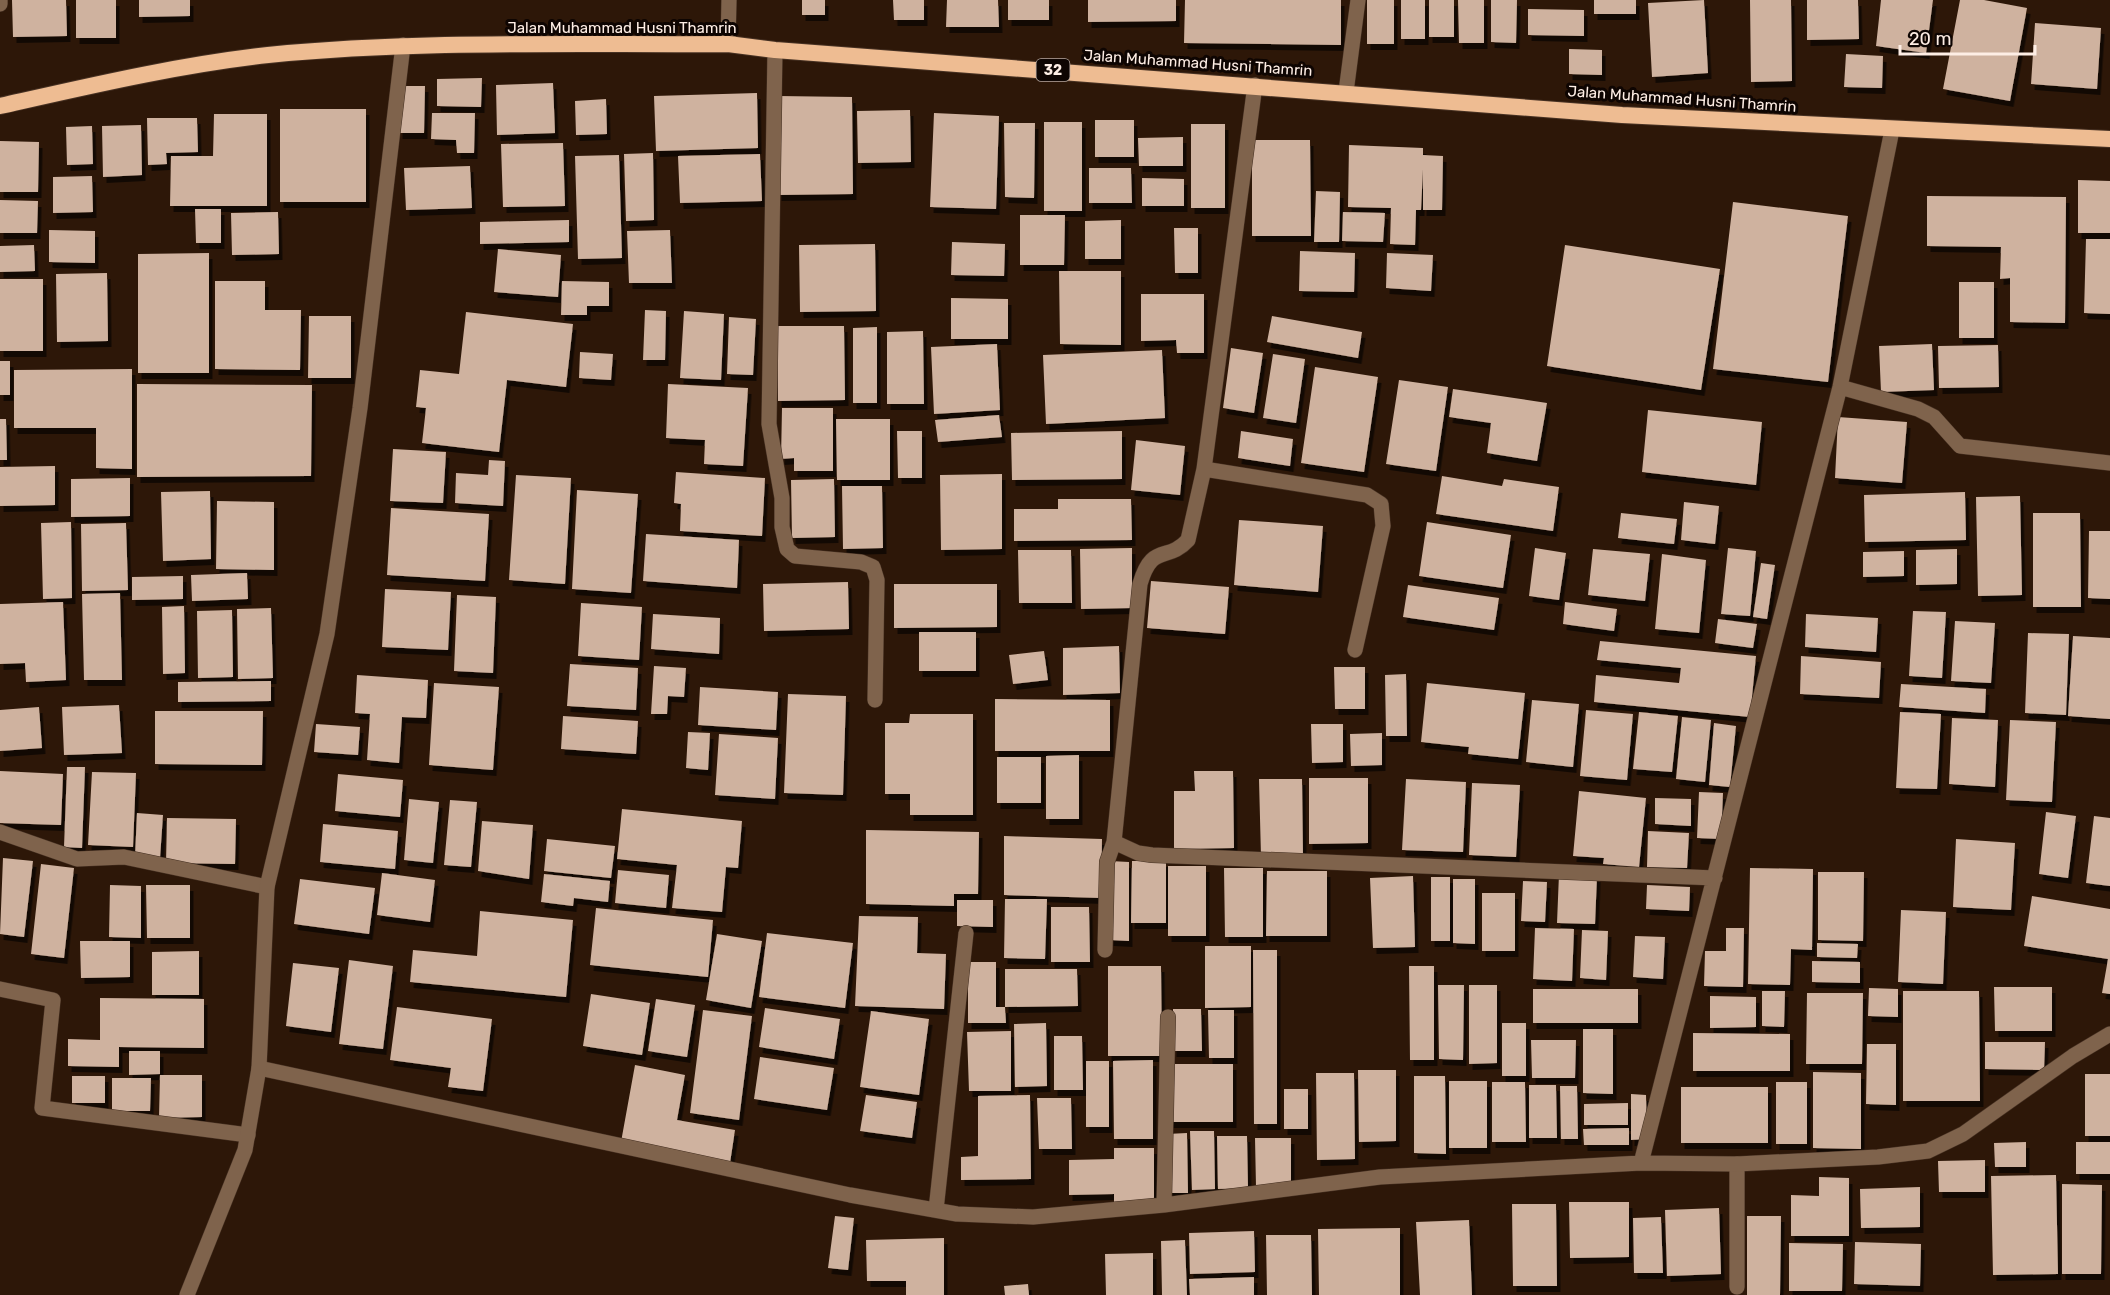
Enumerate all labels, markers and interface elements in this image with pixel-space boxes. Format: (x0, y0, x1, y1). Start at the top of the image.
scale bar (1900, 18, 2035, 56)
street label: Jalan Muhammad Husni Thamrin (507, 19, 737, 37)
text: 20 m (1909, 28, 1951, 50)
street label: Jalan Muhammad Husni Thamrin (1083, 46, 1313, 80)
road number: 32 (1036, 59, 1070, 81)
street label: Jalan Muhammad Husni Thamrin (1567, 82, 1797, 116)

